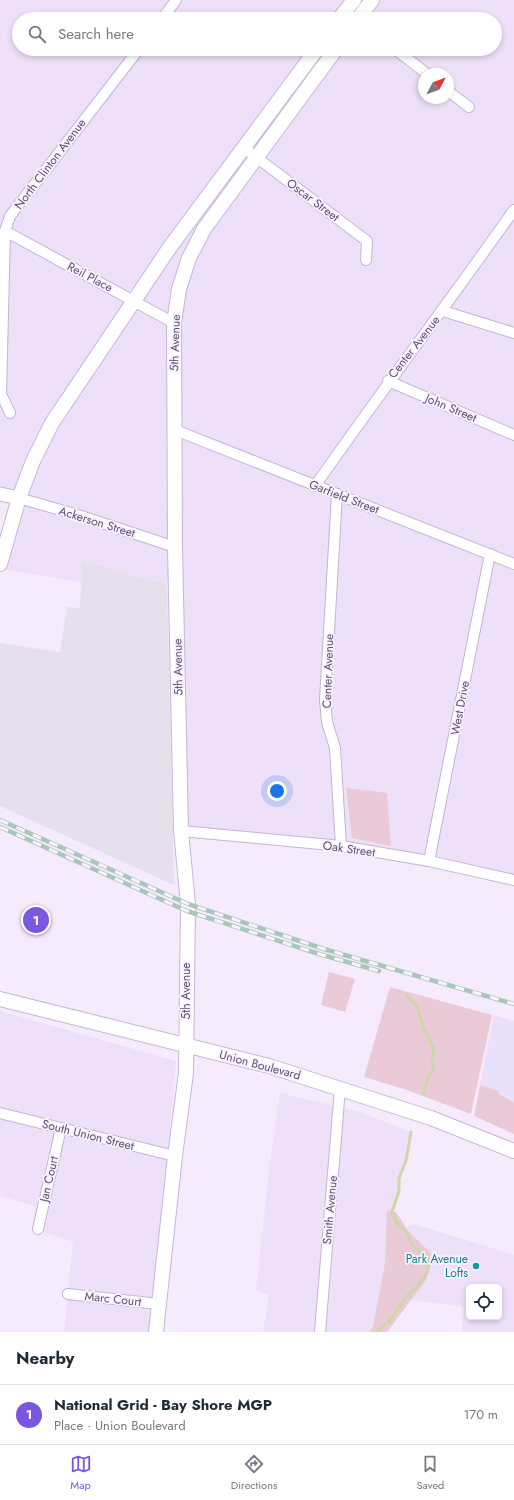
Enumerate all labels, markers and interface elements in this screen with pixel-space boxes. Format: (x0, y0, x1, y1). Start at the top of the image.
search box (12, 12, 502, 56)
icon: search (26, 23, 48, 45)
text: Search here (58, 23, 134, 45)
north arrow (418, 68, 454, 104)
street label: North Clinton Avenue (10, 115, 90, 213)
street label: Oscar Street (283, 174, 343, 226)
street label: Reil Place (64, 257, 116, 297)
street label: Center Avenue (384, 312, 444, 382)
street label: 5th Avenue (165, 314, 185, 372)
street label: John Street (421, 388, 480, 427)
street label: Garfield Street (306, 475, 382, 519)
street label: Ackerson Street (57, 502, 138, 542)
street label: Center Avenue (318, 633, 338, 709)
street label: 5th Avenue (169, 638, 187, 696)
street label: West Drive (446, 679, 474, 737)
your location (267, 781, 287, 801)
street label: Oak Street (322, 836, 376, 862)
pin: 1 (23, 905, 49, 935)
street label: 5th Avenue (177, 963, 195, 1019)
street label: Union Boulevard (217, 1045, 303, 1085)
street label: South Union Street (40, 1115, 136, 1155)
street label: Jan Court (35, 1154, 63, 1206)
street label: Smith Avenue (318, 1175, 342, 1245)
place label: Park Avenue Lofts (406, 1250, 468, 1282)
marker: Park Avenue Lofts (471, 1261, 481, 1271)
map controls (466, 1284, 502, 1320)
button: locate (466, 1284, 502, 1320)
street label: Marc Court (84, 1287, 142, 1311)
text: Nearby (16, 1346, 74, 1370)
text: National Grid - Bay Shore MGP (54, 1394, 272, 1416)
text: 1 (26, 1405, 32, 1424)
text: 170 m (463, 1405, 498, 1424)
text: Place · Union Boulevard (54, 1416, 186, 1435)
tab: Map (70, 1453, 92, 1493)
tab: Directions (231, 1453, 277, 1493)
tab: Saved (417, 1453, 444, 1493)

